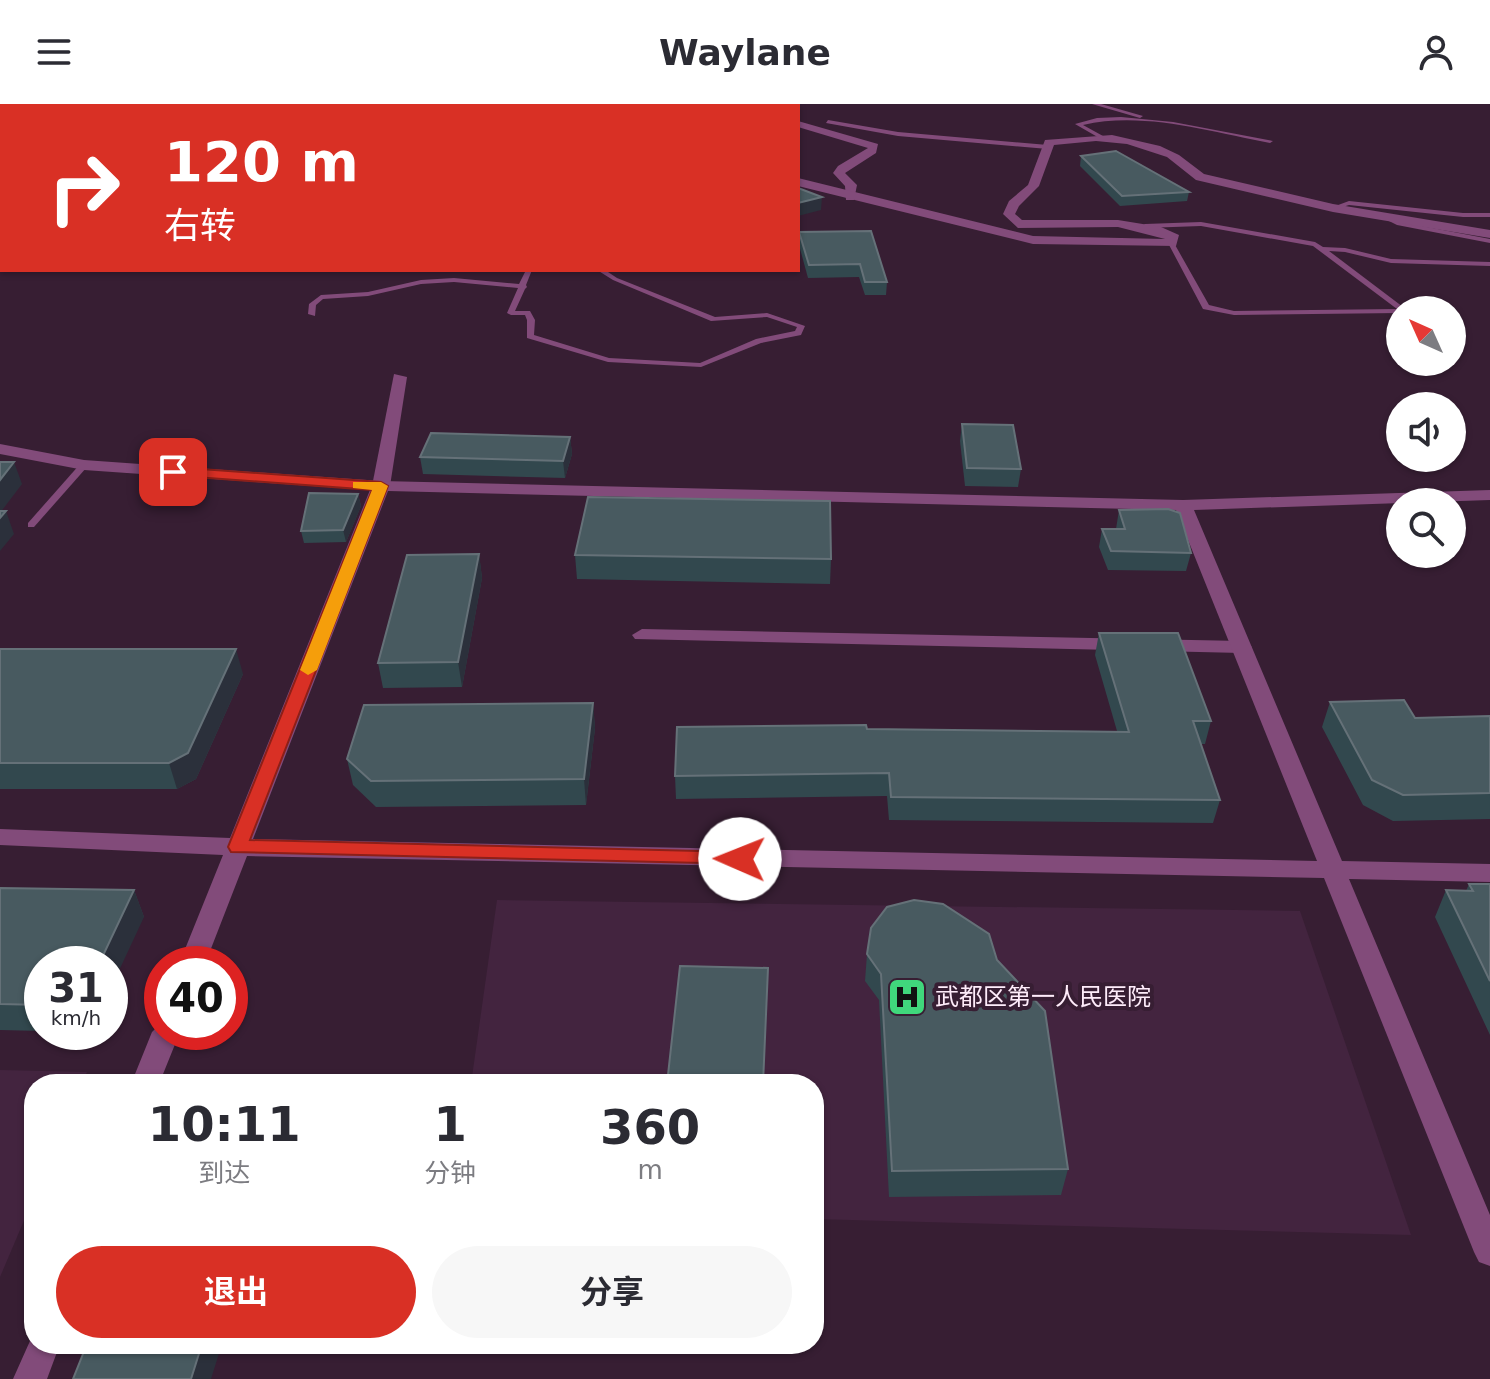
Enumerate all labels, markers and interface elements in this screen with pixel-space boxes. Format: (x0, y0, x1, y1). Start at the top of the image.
icon: menu (32, 30, 76, 74)
icon: person (1414, 30, 1458, 74)
text: Waylane (659, 32, 831, 73)
text: 120 m (164, 129, 359, 194)
icon: right (32, 136, 136, 240)
text: 右转 (164, 205, 236, 246)
north arrow (1386, 296, 1466, 376)
map controls (1386, 296, 1466, 568)
button: sound (1386, 392, 1466, 472)
pin (139, 438, 207, 506)
icon: arrive (151, 450, 195, 494)
button: search (1386, 488, 1466, 568)
position arrow (698, 817, 782, 901)
speed limit sign: 40 (144, 946, 248, 1050)
text: 31 (48, 965, 104, 1011)
hospital icon: 武都区第一人民医院 (886, 976, 928, 1018)
place label: 武都区第一人民医院 (935, 983, 1151, 1011)
text: km/h (51, 1006, 101, 1030)
text: 10:11 (148, 1096, 301, 1152)
text: 1 (434, 1096, 467, 1152)
text: 360 (600, 1099, 700, 1155)
text: m (637, 1155, 663, 1185)
text: 到达 (198, 1158, 250, 1188)
text: 分钟 (424, 1158, 476, 1188)
button: 退出 (56, 1246, 416, 1338)
button: 分享 (432, 1246, 792, 1338)

